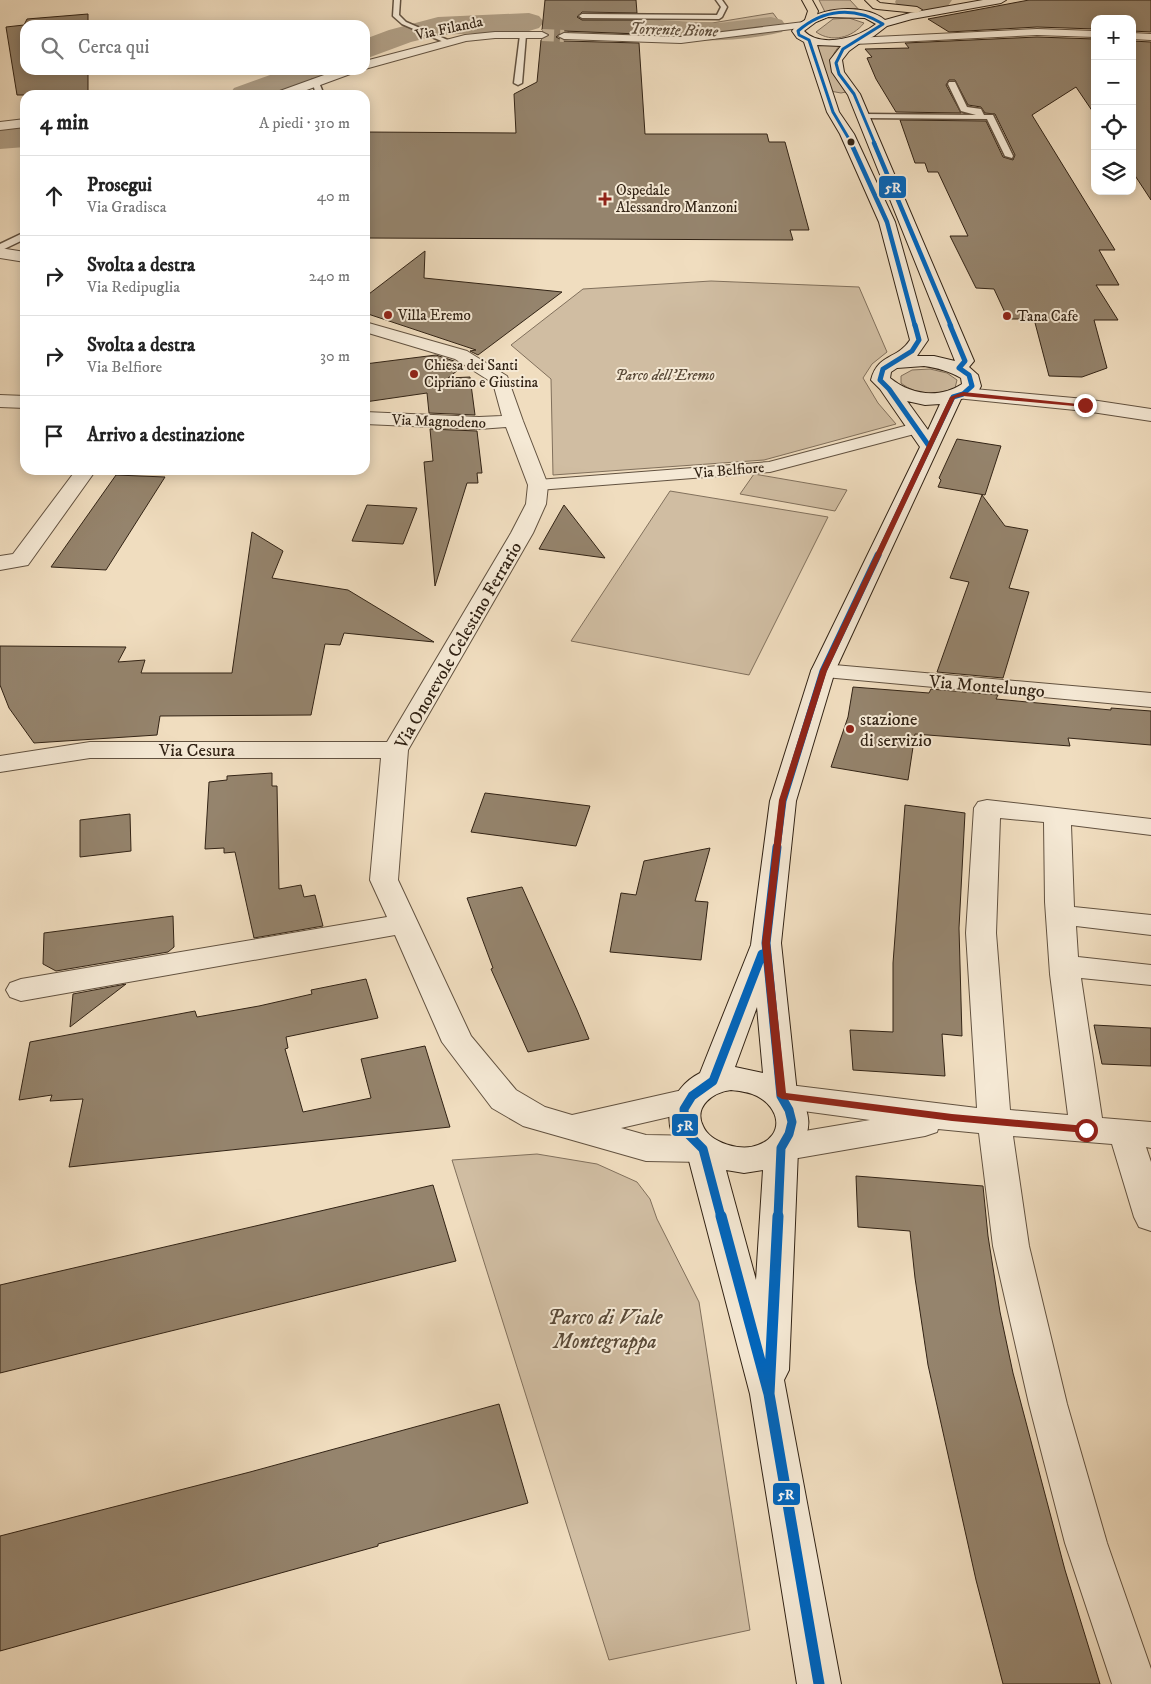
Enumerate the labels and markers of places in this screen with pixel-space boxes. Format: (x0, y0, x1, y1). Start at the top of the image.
unlabelled marker (846, 137, 856, 147)
place label: Ospedale Alessandro Manzoni (616, 181, 738, 217)
marker: Ospedale Alessandro Manzoni (598, 192, 612, 206)
place label: Villa Eremo (397, 306, 471, 325)
place label: Tana Cafe (1017, 307, 1078, 326)
marker: Villa Eremo (382, 309, 394, 321)
marker: Tana Cafe (1001, 310, 1013, 322)
place label: Chiesa dei Santi Cipriano e Giustina (424, 356, 539, 392)
marker: Chiesa dei Santi Cipriano e Giustina (408, 368, 420, 380)
place label: stazione di servizio (860, 709, 932, 752)
marker: stazione di servizio (844, 723, 856, 735)

